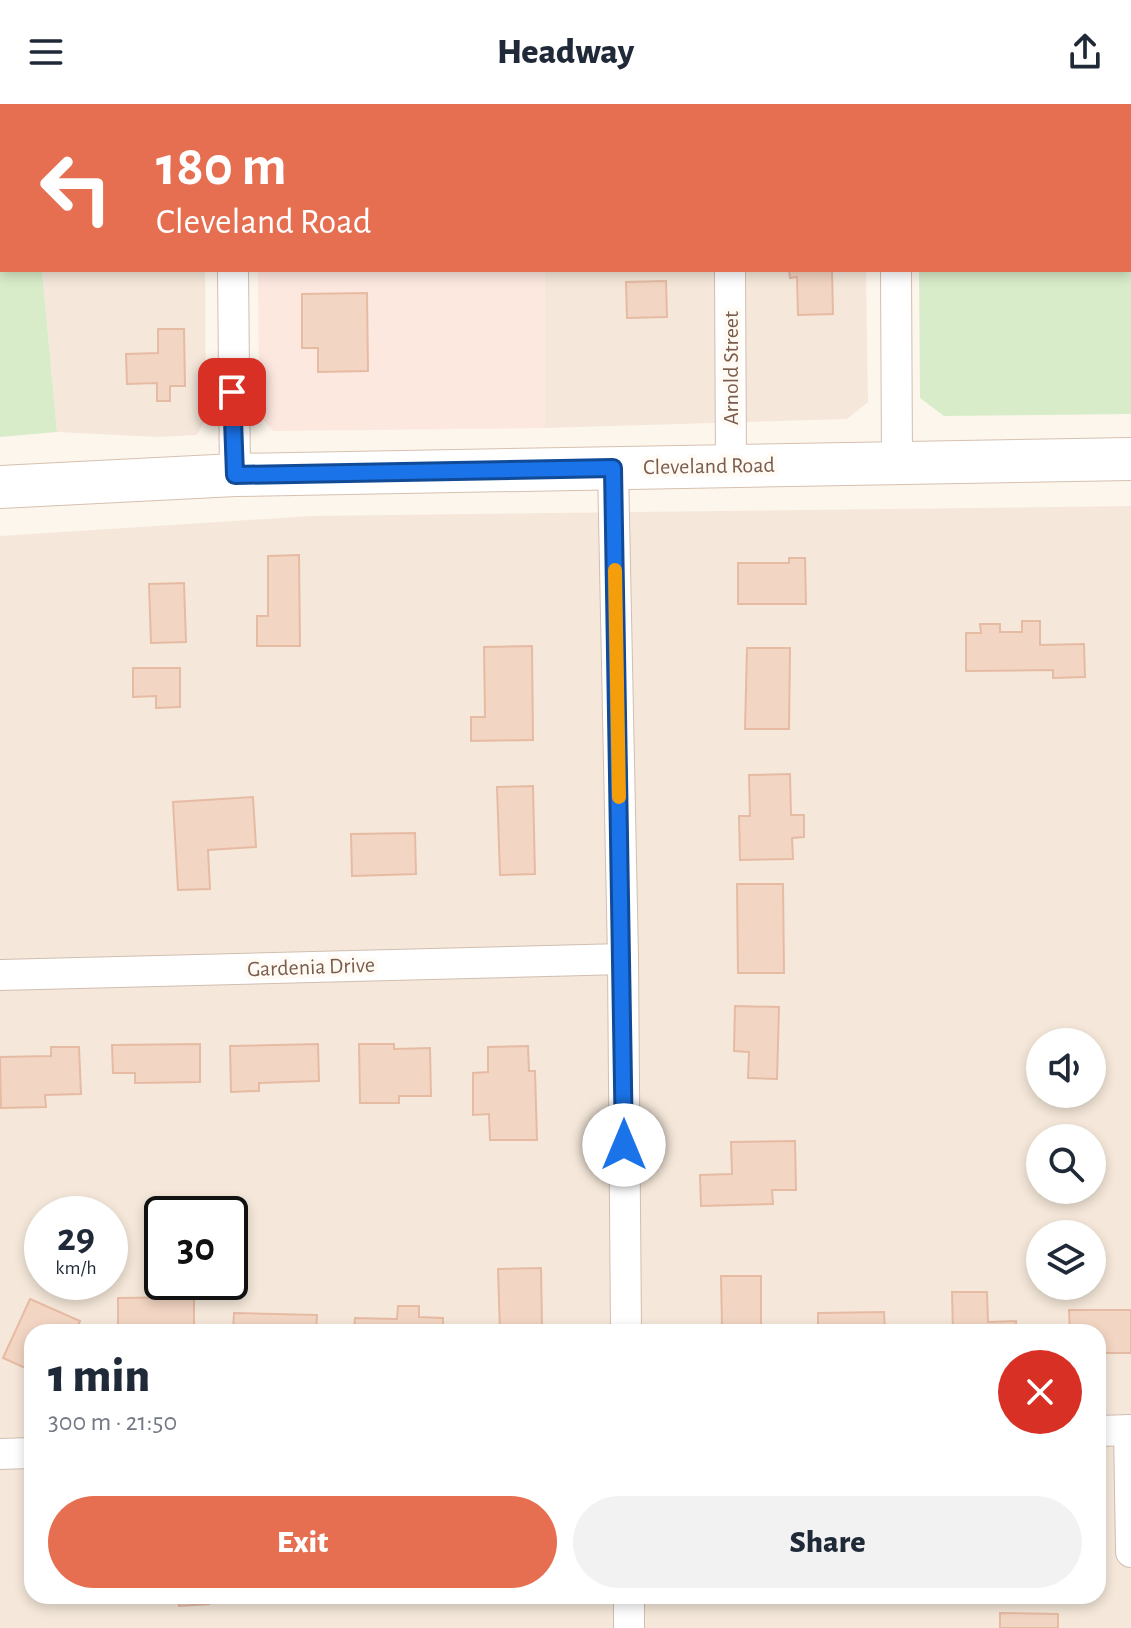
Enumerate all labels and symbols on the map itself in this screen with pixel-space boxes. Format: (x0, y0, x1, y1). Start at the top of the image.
street label: Arnold Street (720, 311, 742, 425)
pin (198, 358, 266, 426)
street label: Cleveland Road (643, 454, 775, 478)
street label: Gardenia Drive (247, 954, 375, 980)
position arrow (582, 1103, 666, 1187)
speed limit sign: 30 (144, 1196, 248, 1300)

